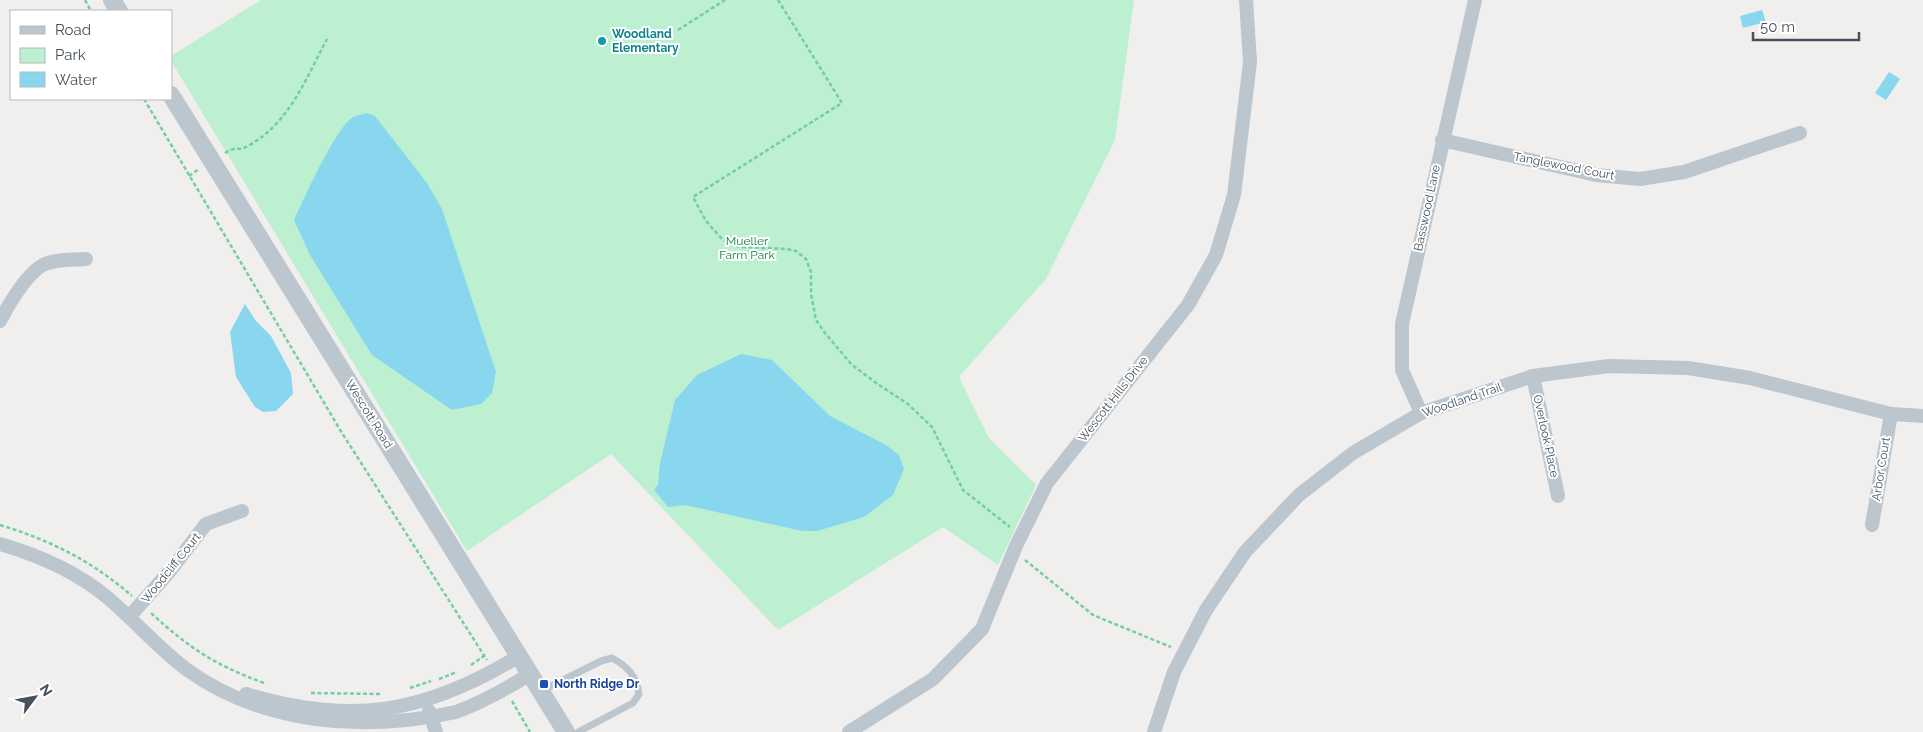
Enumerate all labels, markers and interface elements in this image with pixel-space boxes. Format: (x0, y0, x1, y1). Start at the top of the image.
legend (10, 10, 172, 100)
scale bar (1753, 10, 1859, 42)
text: 50 m (1760, 18, 1795, 36)
text: Road (55, 21, 91, 39)
place label: Woodland Elementary (612, 27, 679, 55)
marker: Woodland Elementary (596, 35, 608, 47)
text: Park (55, 46, 86, 64)
text: Water (55, 71, 98, 89)
street label: Tanglewood Court (1512, 149, 1616, 183)
street label: Basswood Lane (1411, 164, 1443, 252)
park label: Mueller Farm Park (719, 234, 775, 262)
street label: Wescott Hills Drive (1075, 353, 1151, 445)
street label: Wescott Road (342, 377, 396, 451)
street label: Woodland Trail (1420, 380, 1504, 420)
street label: Overlook Place (1530, 393, 1562, 479)
street label: Arbor Court (1869, 436, 1893, 502)
street label: Woodcliff Court (138, 530, 204, 606)
north arrow (10, 672, 60, 722)
place label: North Ridge Dr (554, 677, 640, 691)
marker: North Ridge Dr (538, 678, 550, 690)
text: N (36, 681, 56, 699)

